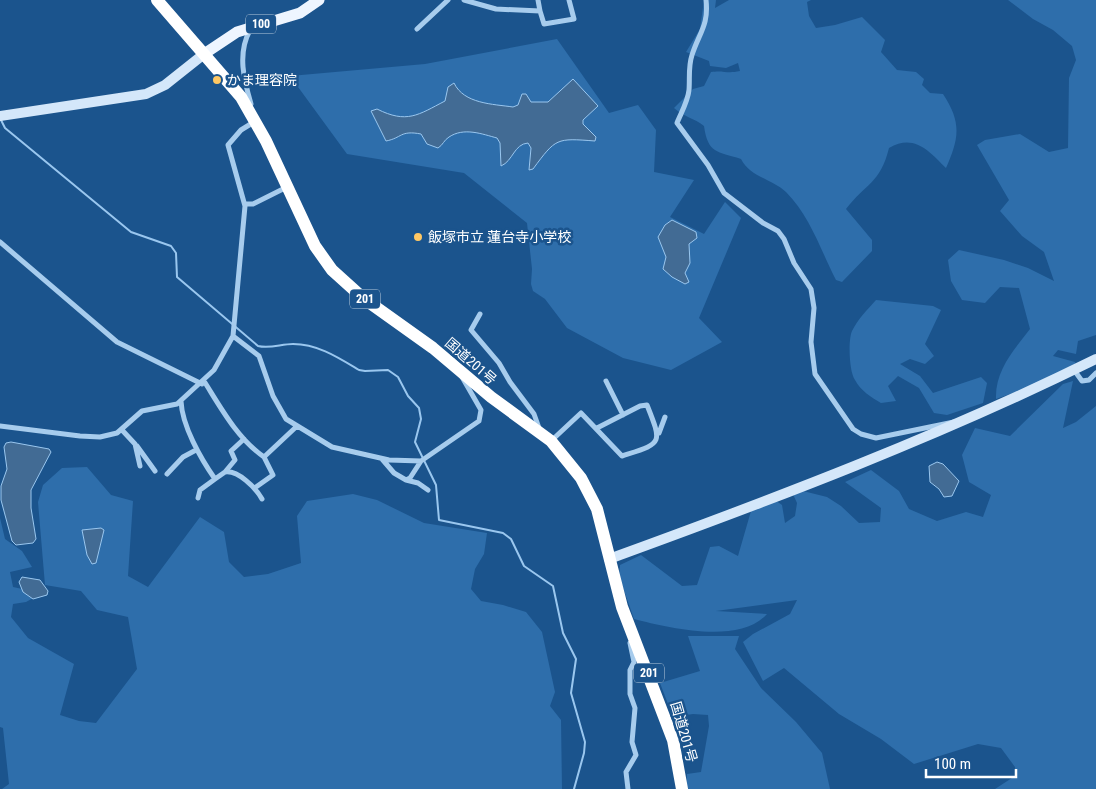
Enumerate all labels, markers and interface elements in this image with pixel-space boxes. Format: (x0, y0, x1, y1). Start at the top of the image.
road number: 100 (246, 14, 276, 34)
place label: かま理容院 (227, 72, 297, 88)
marker: かま理容院 (211, 74, 223, 86)
place label: 飯塚市立 蓮台寺小学校 (428, 229, 571, 245)
marker: 飯塚市立 蓮台寺小学校 (412, 231, 424, 243)
road number: 201 (350, 290, 380, 308)
street label: 国道201号 (442, 334, 500, 388)
road number: 201 (634, 664, 664, 682)
street label: 国道201号 (668, 700, 700, 764)
scale bar (926, 746, 1016, 778)
text: 100 m (934, 755, 971, 773)

